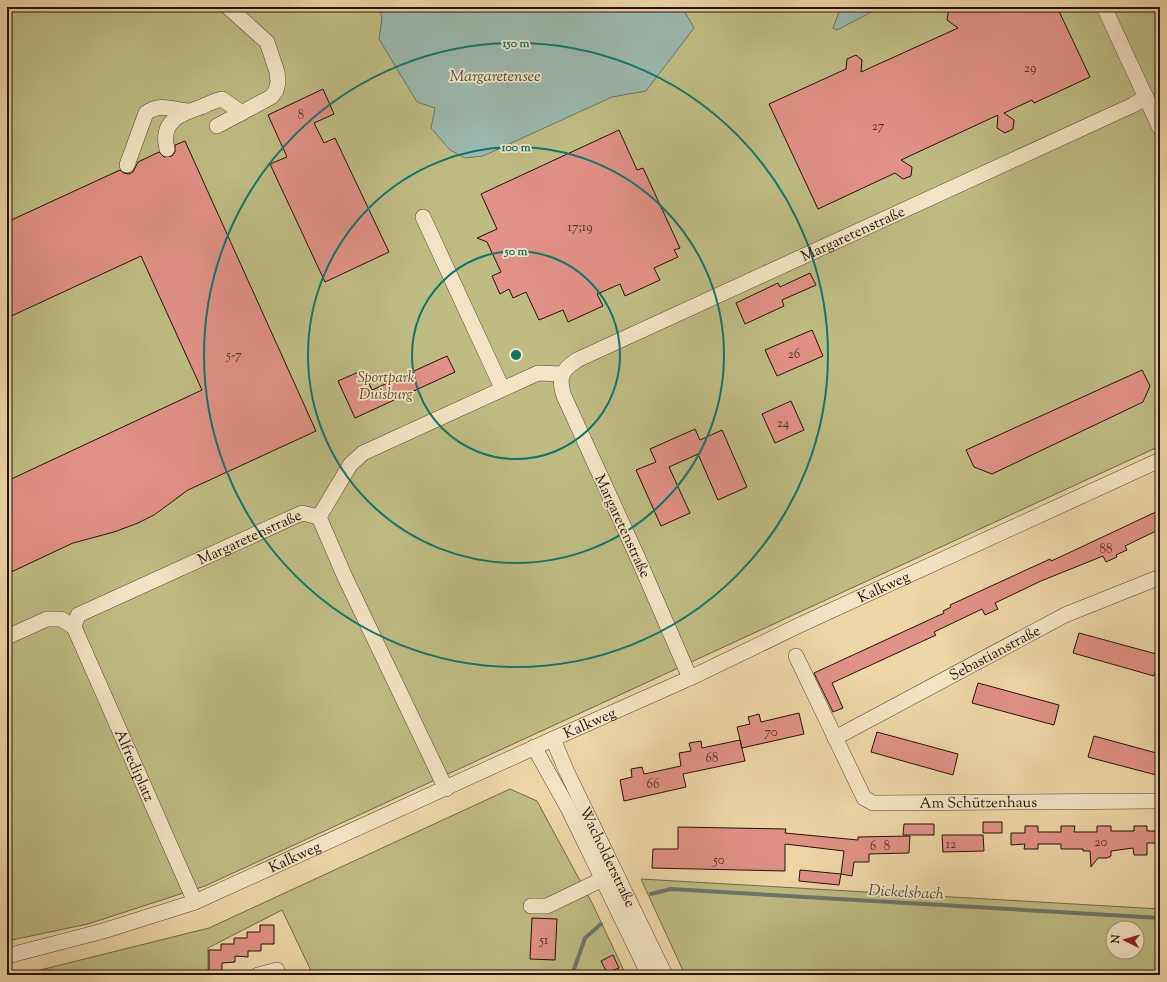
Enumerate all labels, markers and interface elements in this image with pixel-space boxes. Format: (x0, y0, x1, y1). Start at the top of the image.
text: 150 m (501, 35, 530, 53)
house number: 29 (1024, 60, 1036, 78)
water label: Margaretensee (450, 66, 540, 89)
house number: 8 (298, 107, 304, 125)
house number: 27 (872, 118, 885, 136)
text: 100 m (500, 139, 531, 157)
street label: Margaretenstraße (798, 202, 909, 268)
house number: 17;19 (568, 219, 592, 237)
text: 50 m (504, 243, 528, 261)
house number: 26 (788, 346, 800, 364)
house number: 5-7 (225, 347, 242, 365)
centre of rings (509, 348, 523, 362)
park label: Sportpark Duisburg (357, 368, 415, 406)
house number: 24 (777, 415, 790, 433)
street label: Margaretenstraße (588, 471, 655, 582)
street label: Margaretenstraße (195, 505, 305, 571)
house number: 88 (1100, 541, 1113, 559)
street label: Kalkweg (855, 567, 914, 609)
street label: Sebastianstraße (946, 621, 1045, 687)
street label: Kalkweg (561, 703, 620, 745)
house number: 70 (764, 724, 778, 742)
street label: Alfrediplatz (108, 726, 159, 806)
house number: 68 (706, 750, 718, 768)
house number: 66 (647, 776, 659, 794)
street label: Am Schützenhaus (919, 793, 1037, 815)
street label: Wacholderstraße (573, 804, 640, 911)
house number: 20 (1095, 834, 1108, 852)
house number: 12 (946, 836, 956, 854)
street label: Kalkweg (266, 837, 325, 879)
house number: 6 (870, 838, 876, 856)
house number: 8 (884, 838, 890, 856)
house number: 50 (712, 852, 725, 870)
water label: Dickelsbach (868, 880, 944, 907)
north arrow (1105, 920, 1145, 960)
house number: 51 (539, 932, 549, 950)
text: N (1108, 934, 1124, 945)

